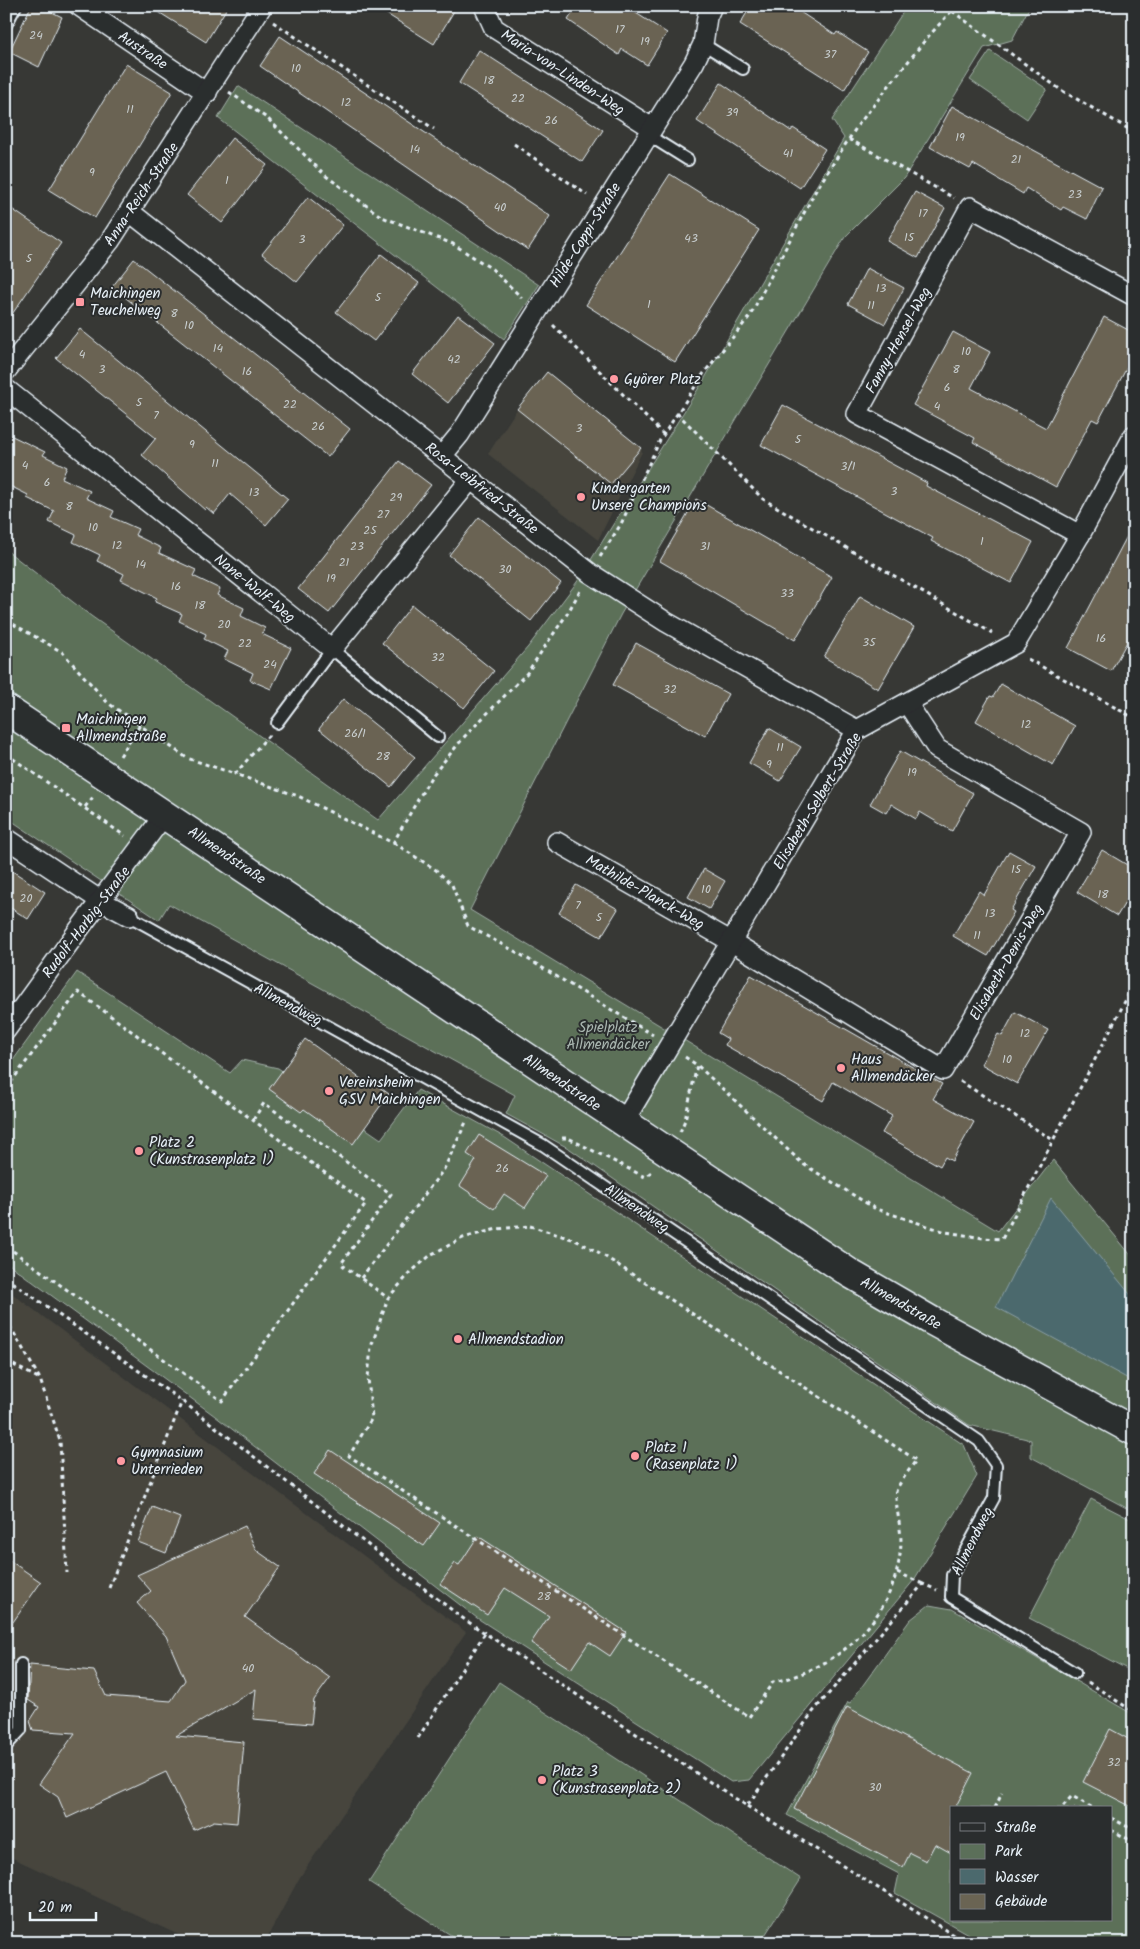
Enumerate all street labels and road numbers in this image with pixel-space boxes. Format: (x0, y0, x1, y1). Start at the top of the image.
street label: Maria-von-Linden-Weg (496, 24, 629, 122)
street label: Austraße (112, 25, 173, 77)
street label: Anna-Reich-Straße (98, 137, 186, 251)
street label: Hilde-Coppi-Straße (544, 178, 628, 293)
street label: Fanny-Hensel-Weg (860, 283, 938, 398)
street label: Rosa-Leibfried-Straße (419, 437, 544, 541)
street label: Nane-Wolf-Weg (208, 548, 300, 629)
street label: Elisabeth-Selbert-Straße (767, 728, 869, 875)
street label: Allmendstraße (182, 821, 271, 891)
street label: Mathilde-Planck-Weg (580, 849, 709, 937)
street label: Rudolf-Harbig-Straße (37, 861, 137, 984)
street label: Elisabeth-Denis-Weg (964, 899, 1050, 1026)
street label: Allmendweg (249, 977, 326, 1033)
street label: Allmendstraße (517, 1048, 606, 1118)
street label: Allmendweg (599, 1178, 674, 1240)
street label: Allmendstraße (855, 1271, 946, 1337)
street label: Allmendweg (945, 1503, 1001, 1580)

